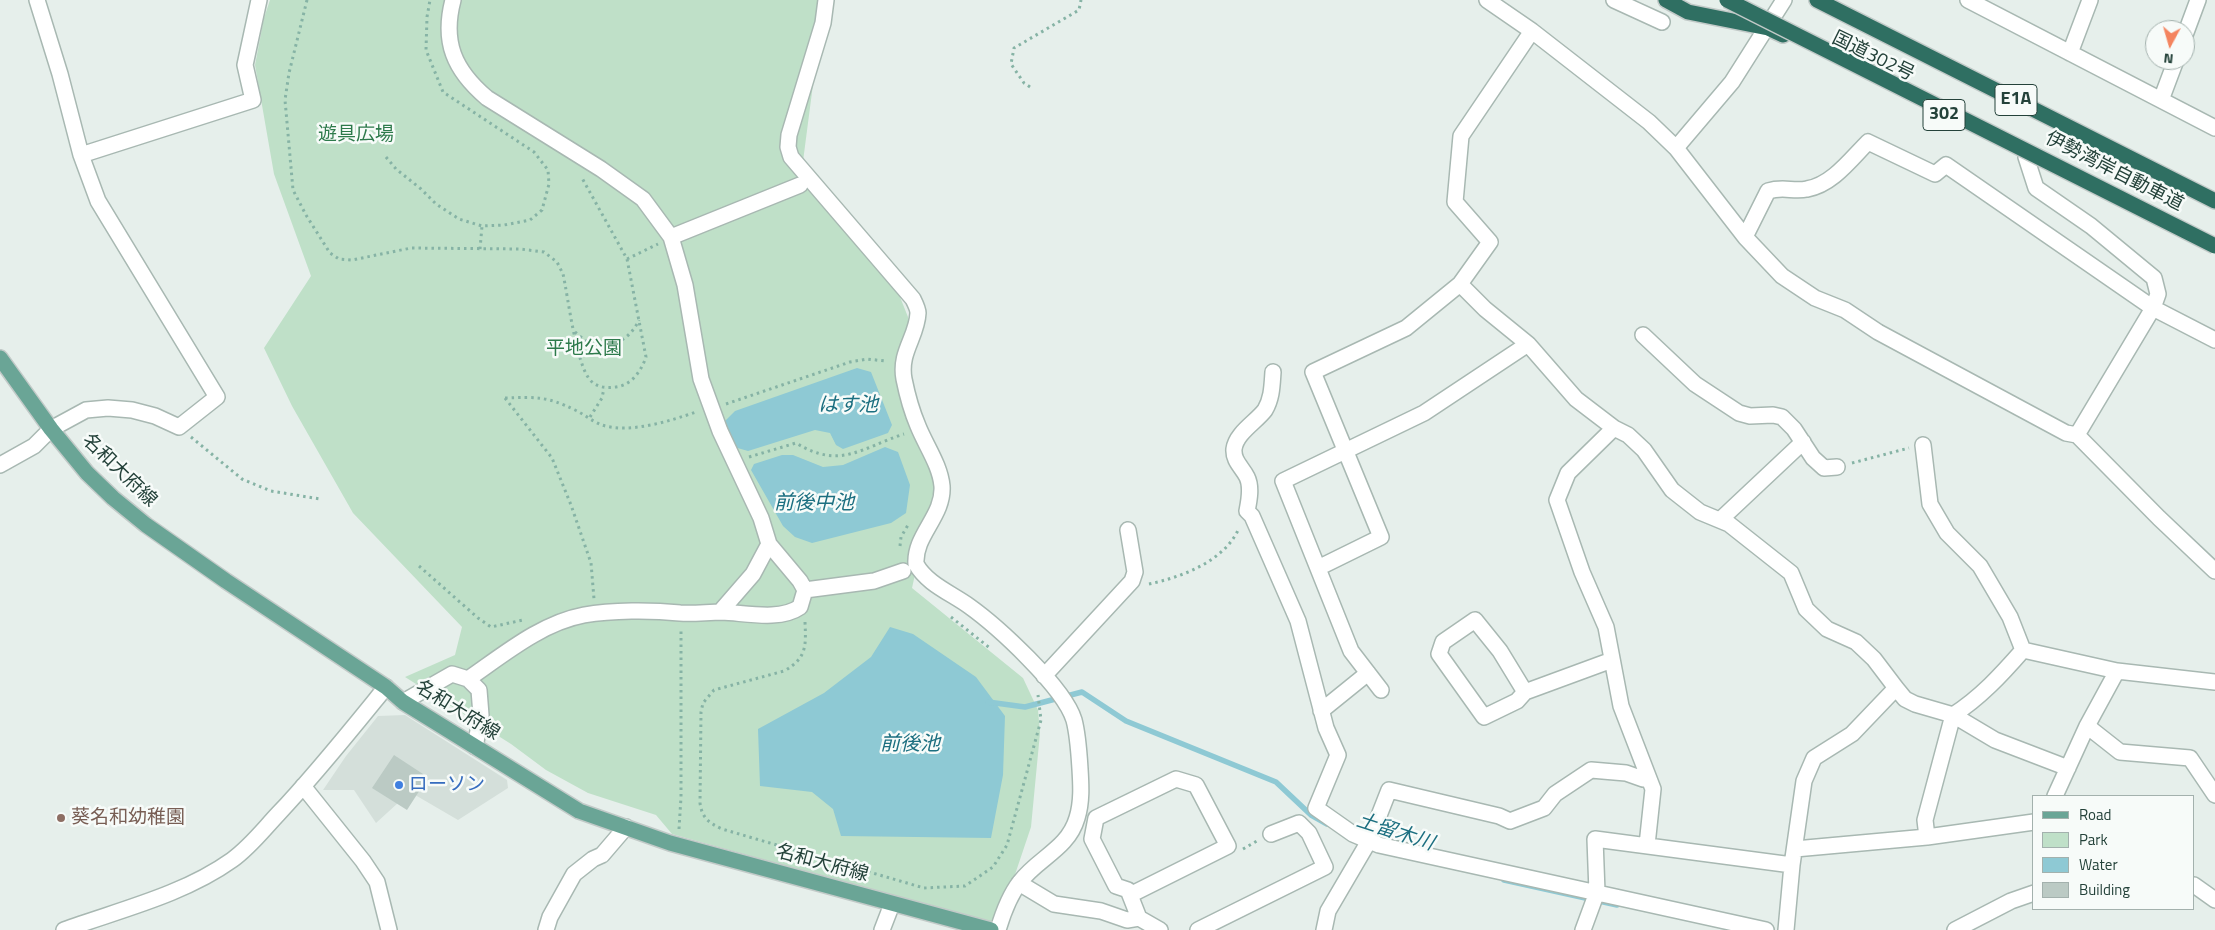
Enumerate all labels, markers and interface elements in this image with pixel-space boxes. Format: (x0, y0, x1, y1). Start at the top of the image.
north arrow (2145, 20, 2195, 70)
street label: 国道302号 (1828, 27, 1918, 87)
text: N (2163, 48, 2174, 70)
road number: E1A (1995, 84, 2037, 116)
road number: 302 (1923, 100, 1965, 130)
park label: 遊具広場 (318, 124, 394, 146)
street label: 伊勢湾岸自動車道 (2041, 127, 2187, 217)
park label: 平地公園 (546, 338, 622, 360)
water label: はす池 (818, 394, 878, 418)
street label: 名和大府線 (77, 430, 161, 512)
water label: 前後中池 (774, 492, 854, 516)
street label: 名和大府線 (411, 676, 503, 746)
water label: 前後池 (880, 733, 940, 757)
place label: ローソン (409, 774, 485, 796)
marker: ローソン (393, 779, 405, 791)
legend (2032, 795, 2195, 910)
text: Road (2079, 803, 2111, 826)
place label: 葵名和幼稚園 (71, 807, 185, 829)
water label: 土留木川 (1353, 809, 1437, 857)
marker: 葵名和幼稚園 (55, 812, 67, 824)
text: Park (2079, 828, 2108, 851)
street label: 名和大府線 (773, 841, 871, 887)
text: Water (2079, 853, 2118, 876)
text: Building (2079, 878, 2130, 901)

